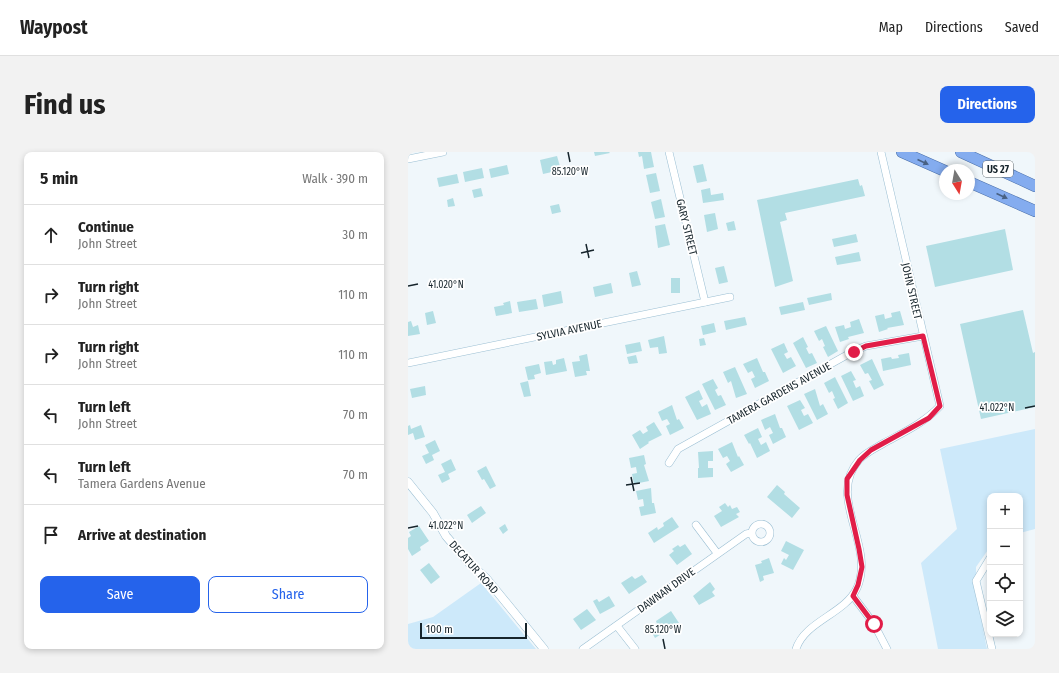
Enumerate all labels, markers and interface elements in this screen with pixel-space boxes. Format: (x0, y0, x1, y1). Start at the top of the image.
text: Waypost (20, 16, 88, 39)
text: Map (879, 19, 903, 36)
text: Directions (925, 19, 983, 36)
text: Saved (1005, 19, 1039, 36)
button: Directions (940, 86, 1035, 123)
text: Find us (24, 88, 106, 121)
one-way arrow (918, 159, 930, 165)
road number: US 27 (983, 161, 1013, 177)
north arrow (939, 164, 975, 200)
text: 85.120°W (552, 166, 589, 178)
text: 5 min (40, 168, 78, 189)
text: Walk · 390 m (302, 171, 368, 186)
one-way arrow (996, 193, 1008, 200)
street label: GARY STREET (673, 198, 700, 258)
text: Continue (78, 218, 134, 236)
icon: ahead (40, 224, 62, 246)
text: 30 m (342, 227, 368, 242)
text: John Street (78, 236, 137, 251)
street label: JOHN STREET (899, 262, 925, 321)
text: Turn right (78, 278, 139, 296)
text: 41.020°N (428, 279, 464, 291)
icon: right (40, 284, 62, 306)
text: 110 m (338, 287, 368, 302)
text: John Street (78, 296, 137, 311)
street label: SYLVIA AVENUE (535, 317, 603, 344)
text: Turn right (78, 338, 139, 356)
route end (845, 343, 863, 361)
icon: right (40, 344, 62, 366)
text: 110 m (338, 347, 368, 362)
text: John Street (78, 356, 137, 371)
street label: TAMERA GARDENS AVENUE (725, 359, 833, 427)
text: Turn left (78, 398, 131, 416)
text: 41.022°N (980, 402, 1014, 414)
icon: left (40, 404, 62, 426)
text: 70 m (343, 407, 368, 422)
text: John Street (78, 416, 137, 431)
text: Turn left (78, 458, 131, 476)
icon: left (40, 464, 62, 486)
text: 70 m (343, 467, 368, 482)
text: Tamera Gardens Avenue (78, 476, 206, 491)
map controls (987, 493, 1023, 637)
button: + (987, 493, 1023, 529)
text: 41.022°N (429, 520, 463, 532)
icon: arrive (40, 524, 62, 546)
text: Arrive at destination (78, 526, 206, 544)
button: − (987, 529, 1023, 565)
street label: DECATUR ROAD (446, 538, 501, 597)
street label: DAWNAN DRIVE (635, 565, 698, 616)
button: locate (987, 565, 1023, 601)
button: Save (40, 576, 200, 613)
button: Share (208, 576, 368, 613)
button: layers (987, 601, 1023, 637)
route start (865, 615, 883, 633)
scale bar (420, 621, 527, 640)
text: 100 m (426, 623, 453, 636)
text: 85.120°W (645, 624, 682, 636)

